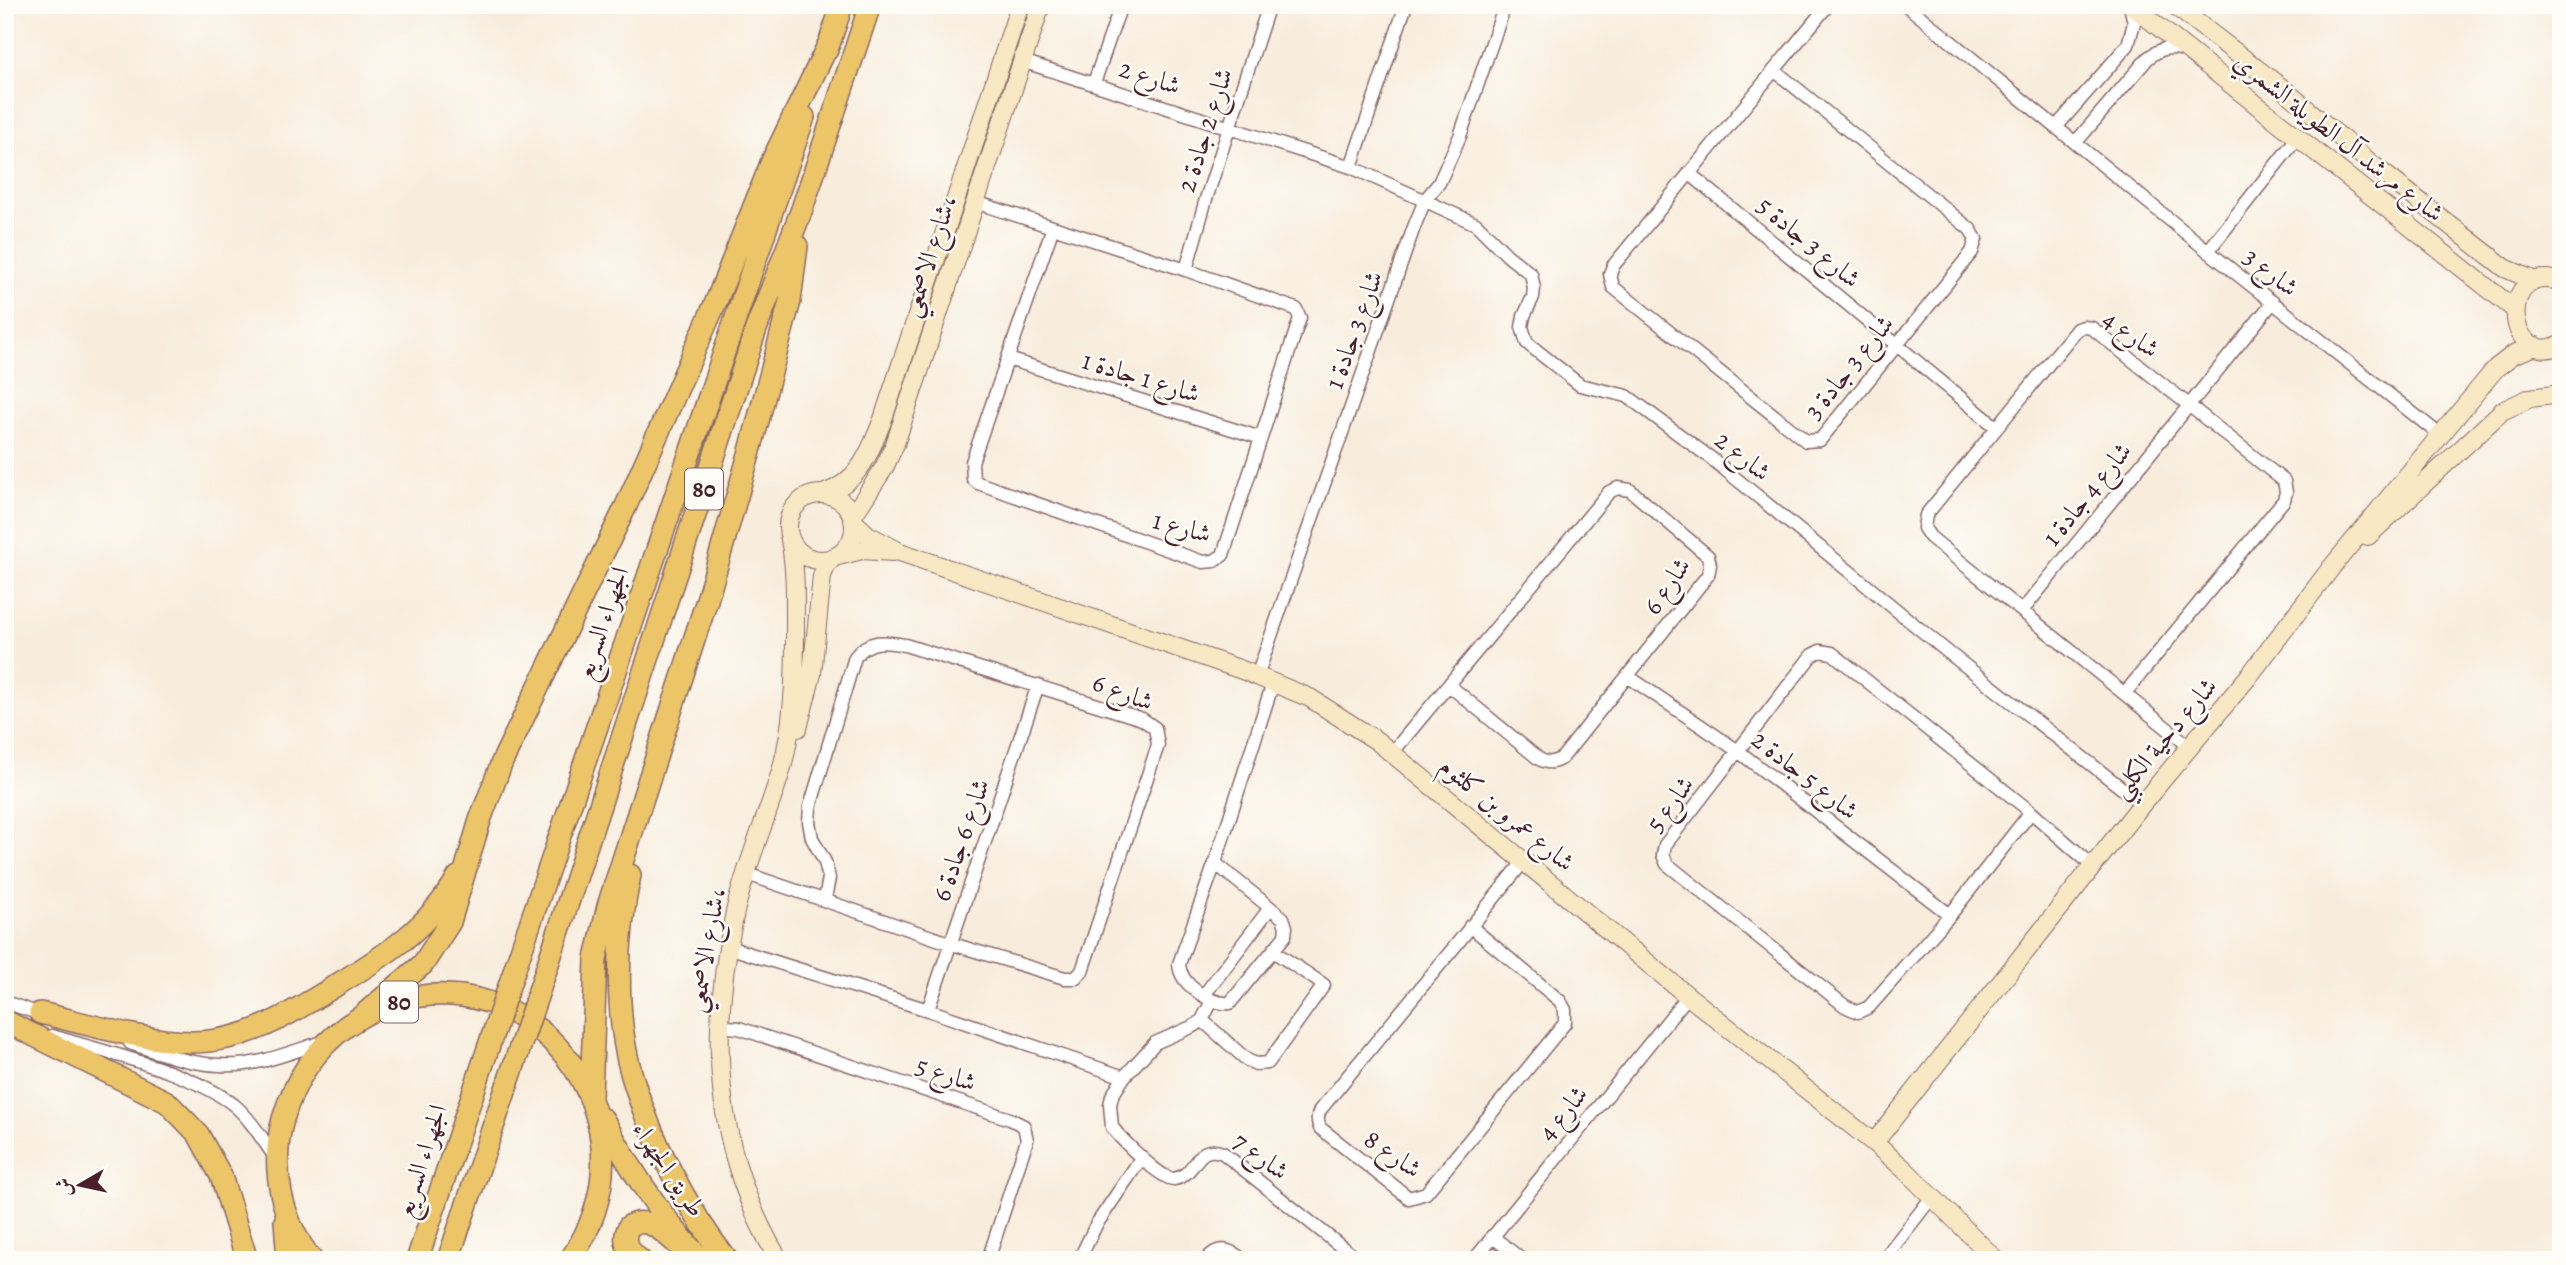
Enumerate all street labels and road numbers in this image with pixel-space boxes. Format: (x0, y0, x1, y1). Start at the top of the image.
street label: شارع مرشد آل الطويلة الشمري (2224, 44, 2451, 233)
street label: شارع 2 (1114, 51, 1185, 107)
street label: شارع 2 جادة 2 (1169, 64, 1245, 198)
street label: شارع 3 جادة 5 (1747, 188, 1868, 299)
street label: شارع الاصمعي، (893, 190, 971, 323)
street label: شارع 3 (2234, 239, 2306, 308)
street label: شارع 3 جادة 1 (1316, 266, 1395, 395)
street label: شارع 4 (2093, 302, 2166, 369)
street label: شارع 3 جادة 3 (1796, 307, 1905, 429)
street label: شارع 1 جادة 1 (1077, 343, 1204, 415)
street label: شارع 2 (1705, 423, 1778, 492)
street label: شارع 4 جادة 1 (2034, 435, 2143, 556)
road number: 80 (685, 468, 723, 510)
street label: شارع 1 (1148, 502, 1215, 555)
street label: شارع 6 (1635, 550, 1702, 624)
street label: الجهراء السريع (566, 562, 643, 686)
street label: شارع 6 (1086, 664, 1158, 723)
street label: شارع دحية الكلبي (2103, 670, 2230, 810)
street label: شارع 5 جادة 2 (1742, 722, 1866, 831)
street label: شارع عمرو بن كلثوم (1429, 748, 1582, 883)
street label: شارع 5 (1638, 769, 1705, 842)
street label: شارع 6 جادة 6 (924, 774, 1002, 907)
street label: شارع الاصمعي، (678, 885, 740, 1016)
road number: 80 (380, 982, 418, 1022)
street label: شارع 5 (910, 1048, 981, 1104)
street label: شارع 4 (1530, 1078, 1599, 1151)
street label: الجهراء السريع (386, 1100, 461, 1224)
street label: طريق الجهراء (624, 1114, 714, 1224)
street label: شارع 8 (1355, 1122, 1429, 1190)
street label: شارع 7 (1224, 1124, 1296, 1191)

